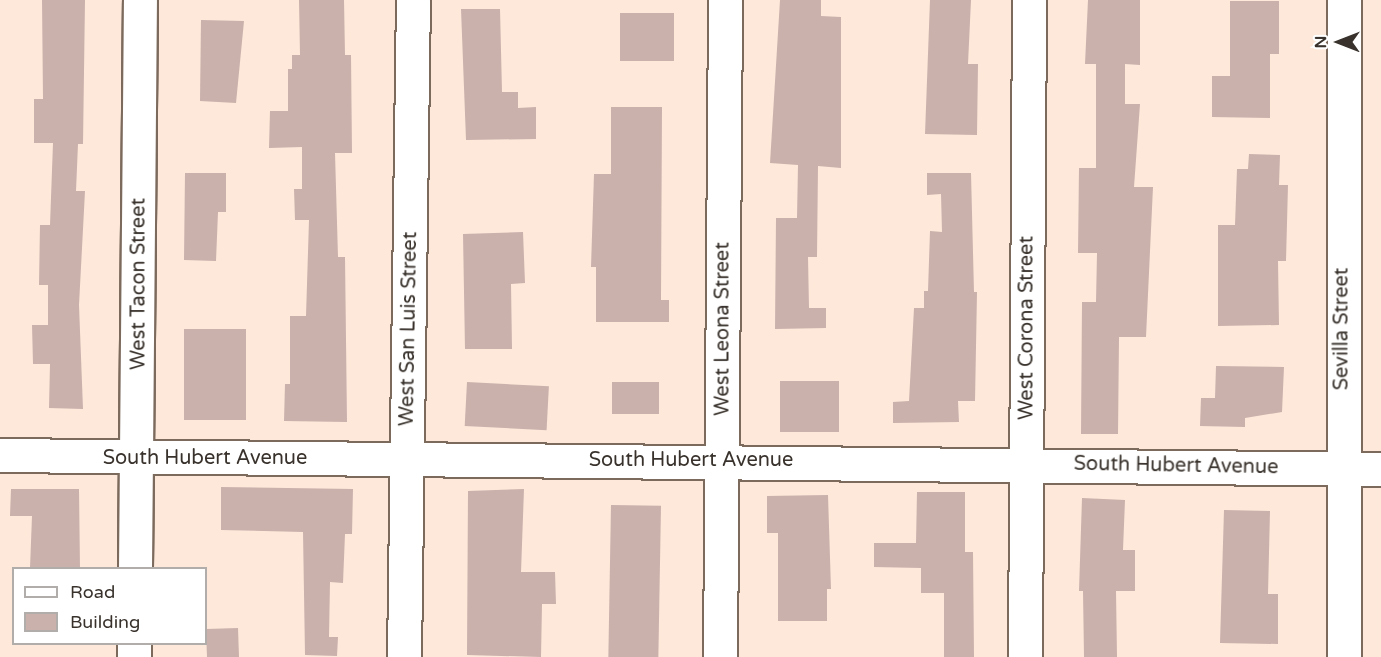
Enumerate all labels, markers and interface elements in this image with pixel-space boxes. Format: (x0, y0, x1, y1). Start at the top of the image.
north arrow (1309, 12, 1369, 72)
text: N (1311, 36, 1331, 48)
street label: West Tacon Street (127, 198, 151, 370)
street label: West San Luis Street (395, 232, 423, 426)
street label: West Corona Street (1015, 236, 1039, 420)
street label: West Leona Street (711, 242, 735, 416)
street label: Sevilla Street (1330, 268, 1354, 390)
street label: South Hubert Avenue (103, 446, 307, 470)
street label: South Hubert Avenue (589, 448, 793, 472)
street label: South Hubert Avenue (1073, 452, 1279, 480)
legend (12, 567, 207, 645)
text: Road (70, 581, 115, 603)
text: Building (70, 611, 140, 633)

